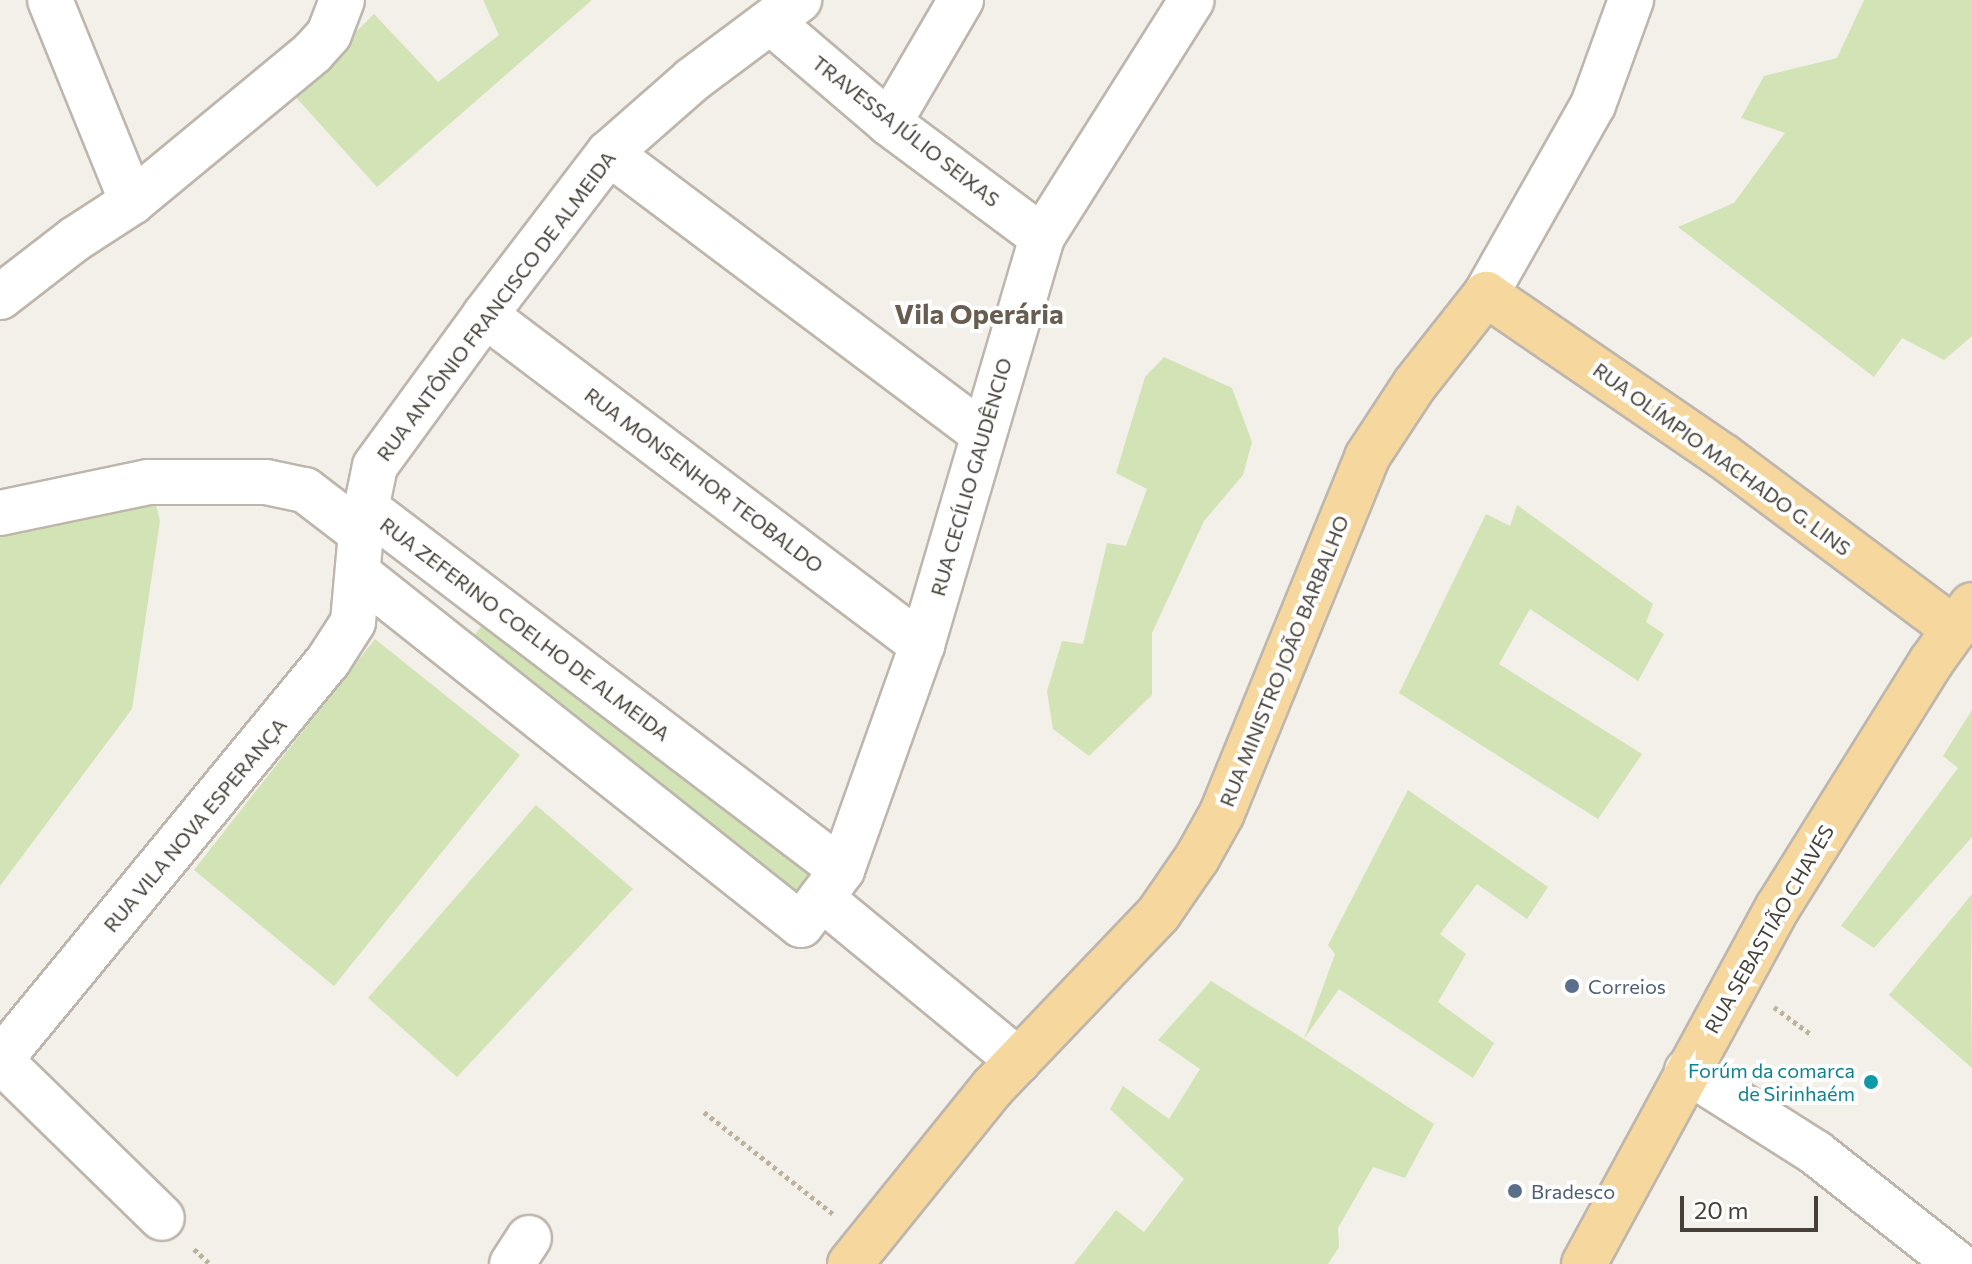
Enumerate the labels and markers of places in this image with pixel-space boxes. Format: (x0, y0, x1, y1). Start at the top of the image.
place label: Correios (1588, 974, 1666, 998)
marker: Correios (1563, 977, 1581, 995)
place label: Forúm da comarca de Sirinhaém (1688, 1058, 1855, 1105)
marker: Forúm da comarca de Sirinhaém (1862, 1073, 1880, 1091)
place label: Bradesco (1531, 1179, 1615, 1203)
marker: Bradesco (1506, 1182, 1524, 1200)

